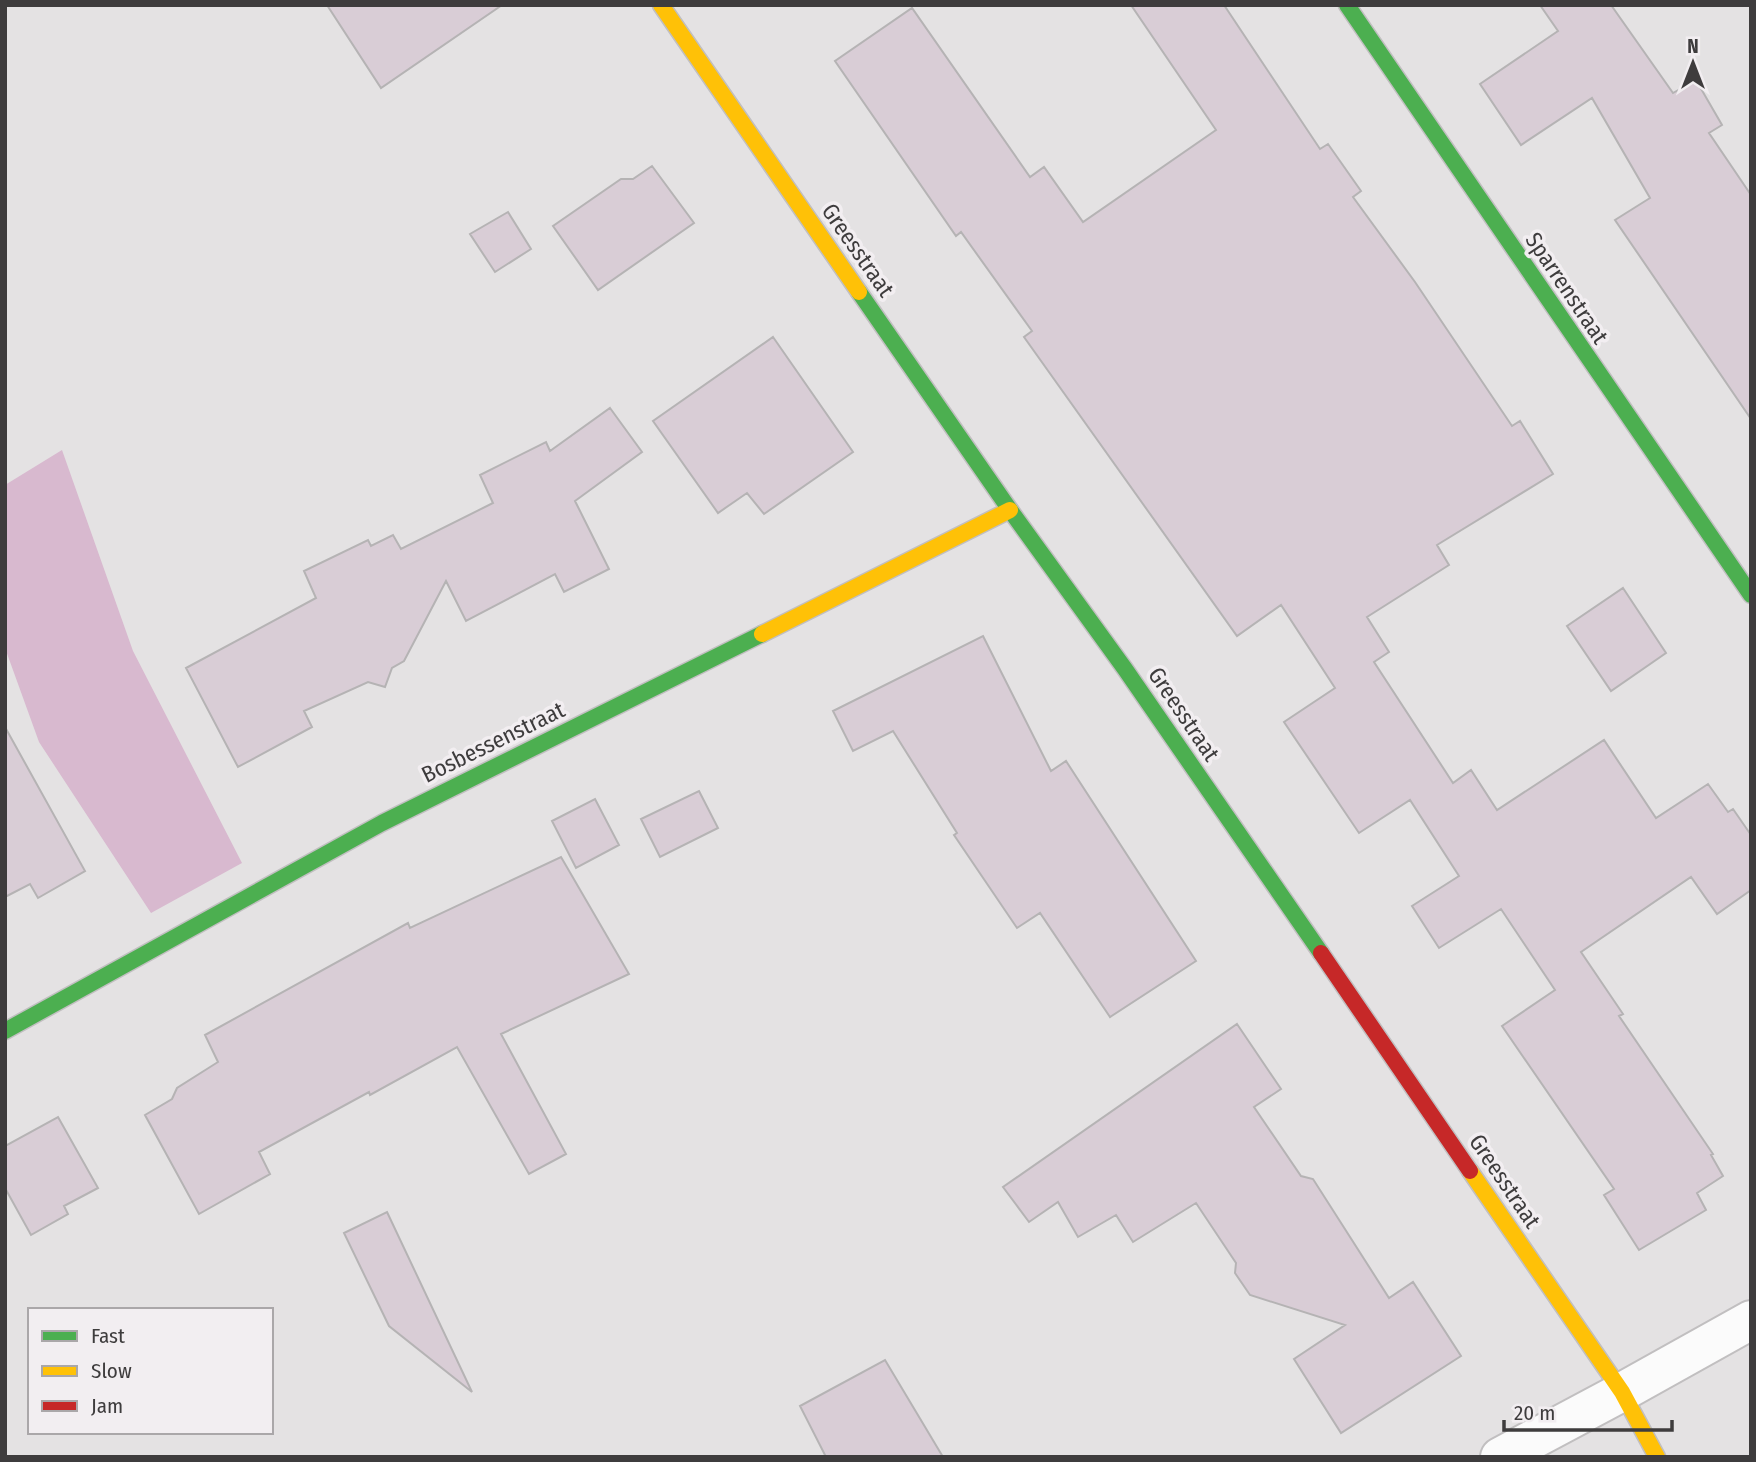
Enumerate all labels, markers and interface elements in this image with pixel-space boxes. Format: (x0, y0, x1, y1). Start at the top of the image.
north arrow (1658, 28, 1728, 98)
text: N (1687, 35, 1699, 58)
street label: Greesstraat (816, 198, 901, 302)
street label: Sparrenstraat (1520, 227, 1615, 349)
street label: Greesstraat (1142, 662, 1226, 767)
street label: Bosbessenstraat (417, 695, 569, 789)
street label: Greesstraat (1463, 1129, 1547, 1234)
legend (28, 1308, 273, 1434)
text: Fast (91, 1323, 125, 1349)
text: Slow (91, 1358, 132, 1384)
scale bar (1504, 1388, 1672, 1432)
text: Jam (91, 1393, 123, 1419)
text: 20 m (1514, 1400, 1555, 1426)

